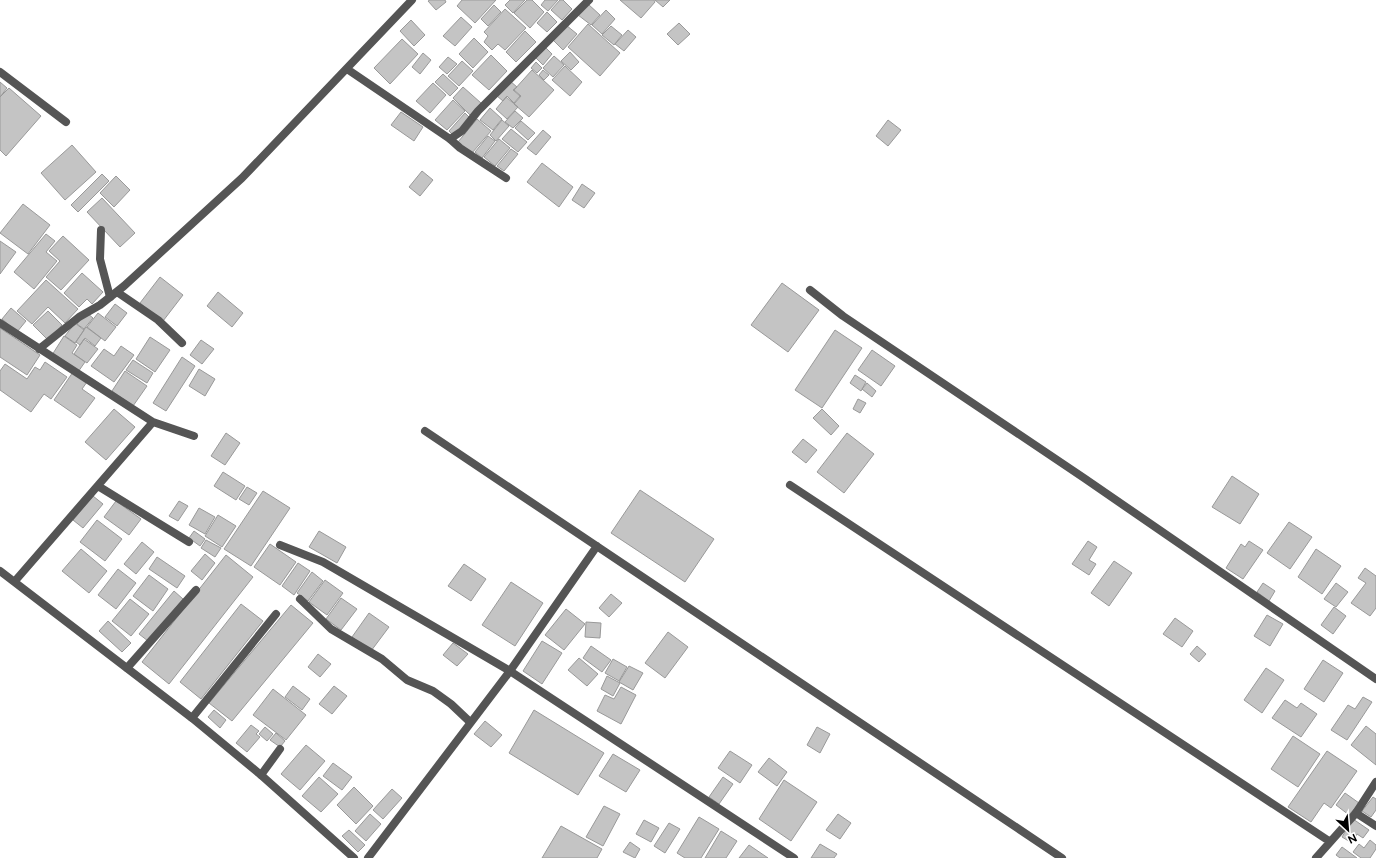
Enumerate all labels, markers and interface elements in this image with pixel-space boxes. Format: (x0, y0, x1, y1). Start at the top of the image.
north arrow (1328, 810, 1368, 850)
text: N (1345, 831, 1359, 846)

